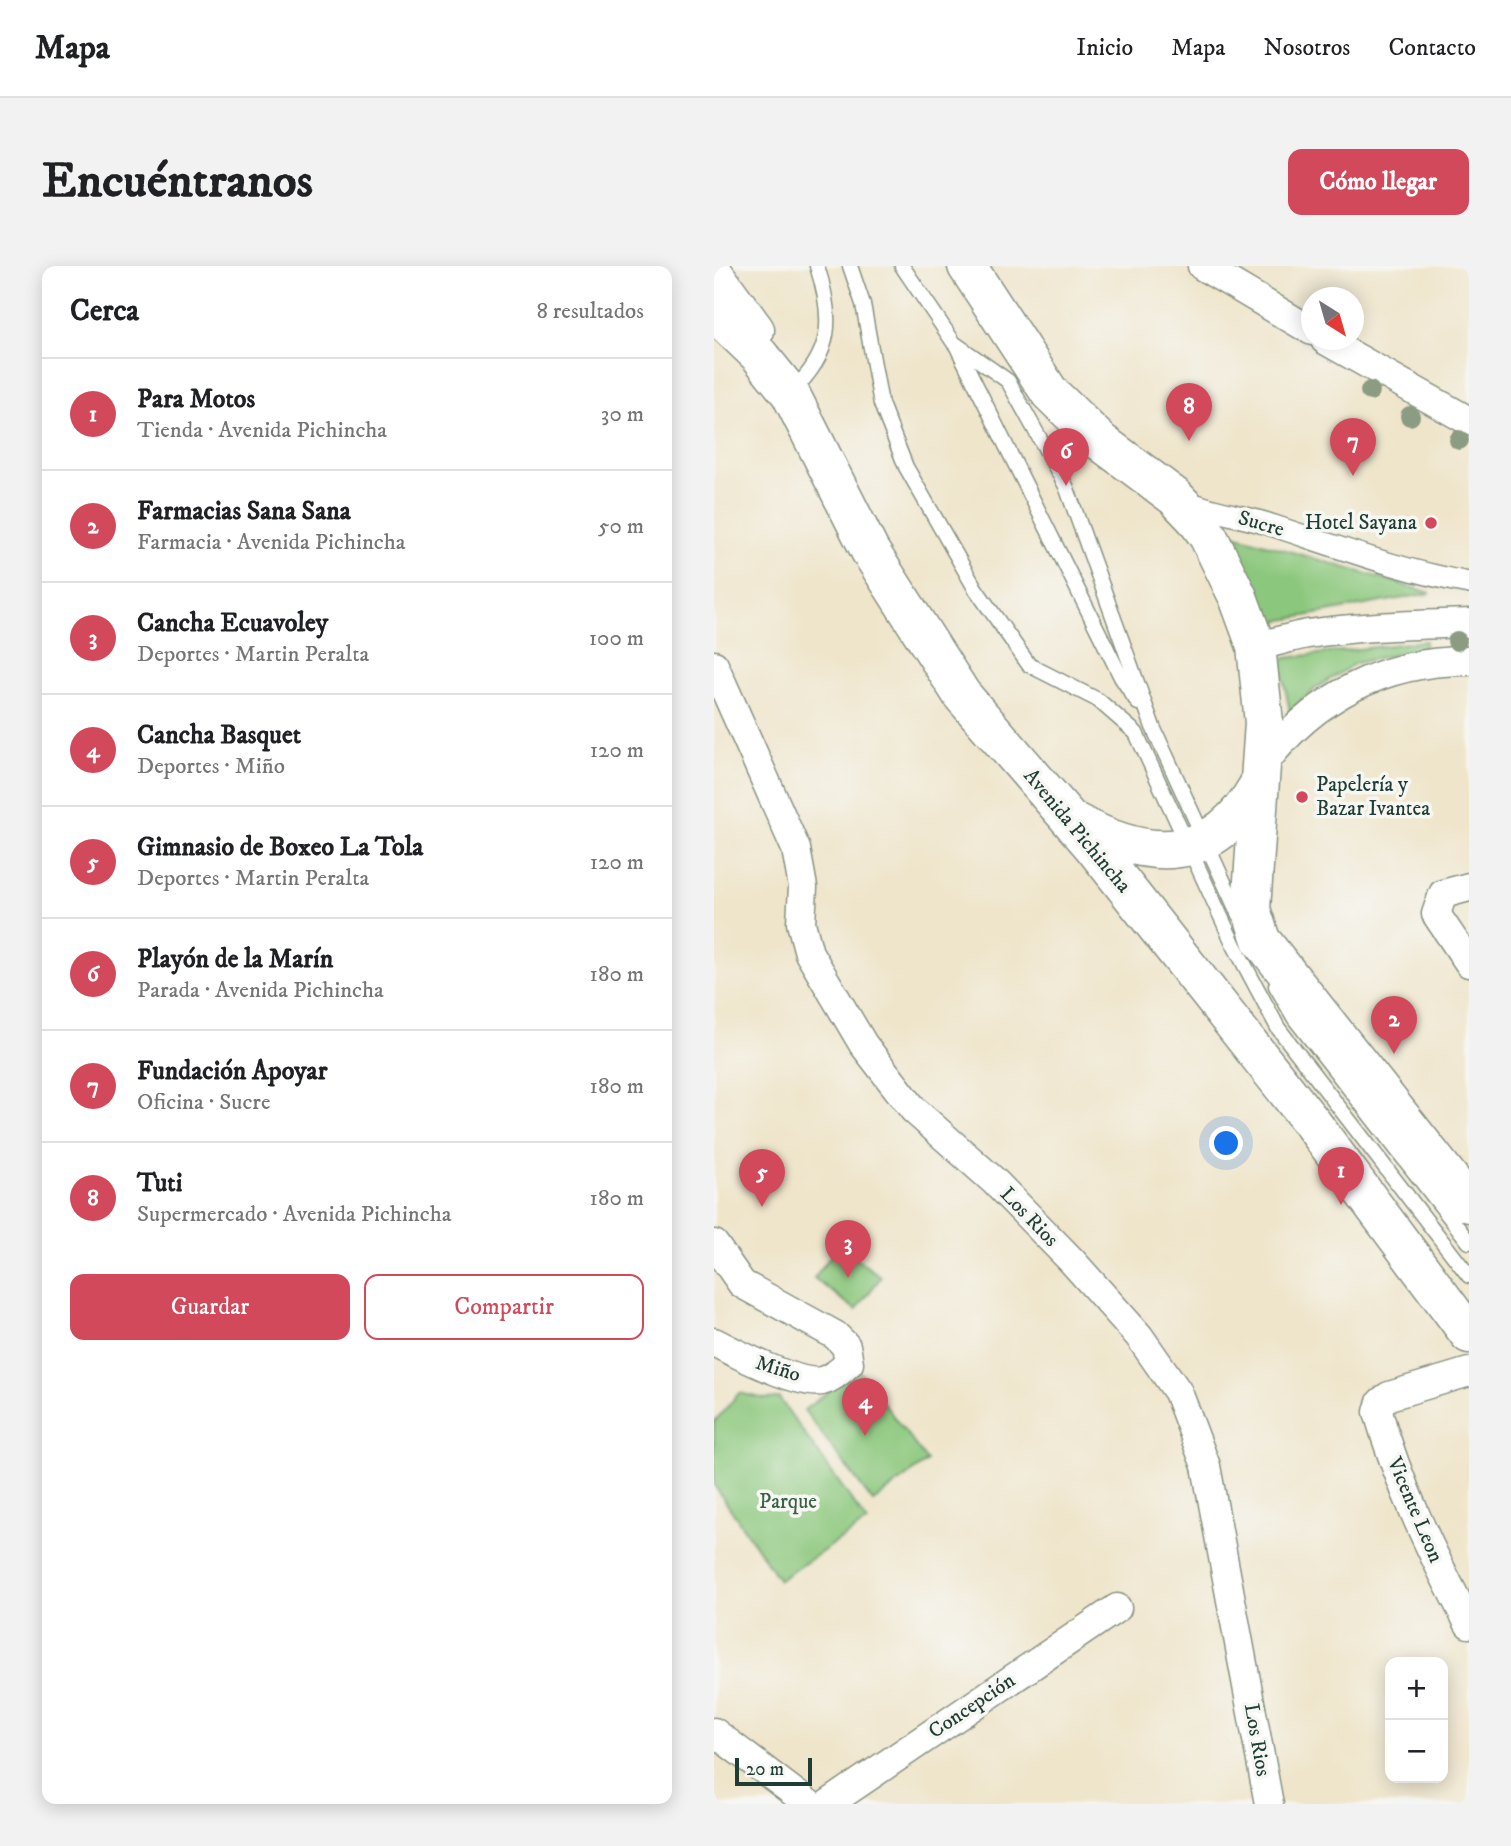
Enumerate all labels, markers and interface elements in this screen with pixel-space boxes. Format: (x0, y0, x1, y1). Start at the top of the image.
text: Mapa (35, 28, 110, 69)
text: Inicio (1076, 33, 1133, 63)
text: Mapa (1171, 33, 1226, 63)
text: Nosotros (1264, 33, 1350, 63)
text: Contacto (1388, 33, 1476, 63)
button: Cómo llegar (1288, 149, 1469, 215)
text: Encuéntranos (42, 151, 313, 213)
north arrow (1301, 287, 1364, 350)
text: Cerca (70, 293, 139, 330)
text: 8 resultados (536, 297, 644, 326)
text: Para Motos (137, 383, 255, 416)
pin: 8 (1166, 383, 1212, 441)
text: 1 (89, 400, 97, 429)
text: 30 m (601, 400, 644, 429)
text: Tienda · Avenida Pichincha (137, 416, 387, 445)
pin: 7 (1330, 418, 1376, 476)
pin: 6 (1043, 428, 1089, 486)
text: Farmacias Sana Sana (137, 495, 351, 528)
street label: Sucre (1235, 505, 1287, 543)
place label: Hotel Sayana (1305, 510, 1417, 536)
text: 2 (87, 512, 99, 541)
text: 50 m (598, 512, 644, 541)
marker: Hotel Sayana (1423, 515, 1439, 531)
text: Farmacia · Avenida Pichincha (137, 528, 406, 557)
text: Cancha Ecuavoley (137, 607, 328, 640)
text: 3 (89, 624, 97, 653)
text: 100 m (589, 624, 644, 653)
text: Deportes · Martin Peralta (137, 640, 369, 669)
text: Cancha Basquet (137, 719, 301, 752)
text: 4 (86, 736, 100, 765)
text: 120 m (590, 736, 644, 765)
text: Deportes · Miño (137, 752, 285, 781)
street label: Avenida Pichincha (1018, 764, 1137, 898)
place label: Papelería y Bazar Ivantea (1316, 772, 1430, 822)
marker: Papelería y Bazar Ivantea (1294, 789, 1310, 805)
text: Gimnasio de Boxeo La Tola (137, 831, 423, 864)
text: 5 (87, 848, 99, 877)
text: 120 m (590, 848, 644, 877)
text: Deportes · Martin Peralta (137, 864, 369, 893)
text: Playón de la Marín (137, 943, 333, 976)
text: 6 (87, 960, 99, 989)
text: 180 m (589, 960, 644, 989)
text: Parada · Avenida Pichincha (137, 976, 384, 1005)
pin: 2 (1371, 996, 1417, 1054)
text: Fundación Apoyar (137, 1055, 327, 1088)
text: 7 (87, 1072, 99, 1101)
text: 180 m (589, 1072, 644, 1101)
text: Oficina · Sucre (137, 1088, 270, 1117)
your location (1209, 1126, 1243, 1160)
pin: 1 (1318, 1147, 1364, 1205)
pin: 5 (739, 1149, 785, 1207)
text: Tuti (137, 1167, 182, 1200)
street label: Los Rios (994, 1182, 1064, 1252)
text: 8 (87, 1184, 99, 1213)
text: 180 m (589, 1184, 644, 1213)
text: Supermercado · Avenida Pichincha (137, 1200, 452, 1229)
pin: 3 (825, 1220, 871, 1278)
button: Guardar (70, 1274, 350, 1340)
button: Compartir (364, 1274, 644, 1340)
street label: Miño (752, 1350, 804, 1388)
pin: 4 (842, 1378, 888, 1436)
street label: Vicente Leon (1381, 1452, 1449, 1567)
park label: Parque (759, 1489, 817, 1515)
map controls (1385, 1657, 1448, 1783)
button: + (1385, 1657, 1448, 1720)
street label: Concepción (924, 1668, 1020, 1744)
street label: Los Rios (1238, 1702, 1276, 1778)
button: − (1385, 1720, 1448, 1783)
scale bar (735, 1755, 812, 1787)
text: 20 m (746, 1758, 784, 1781)

